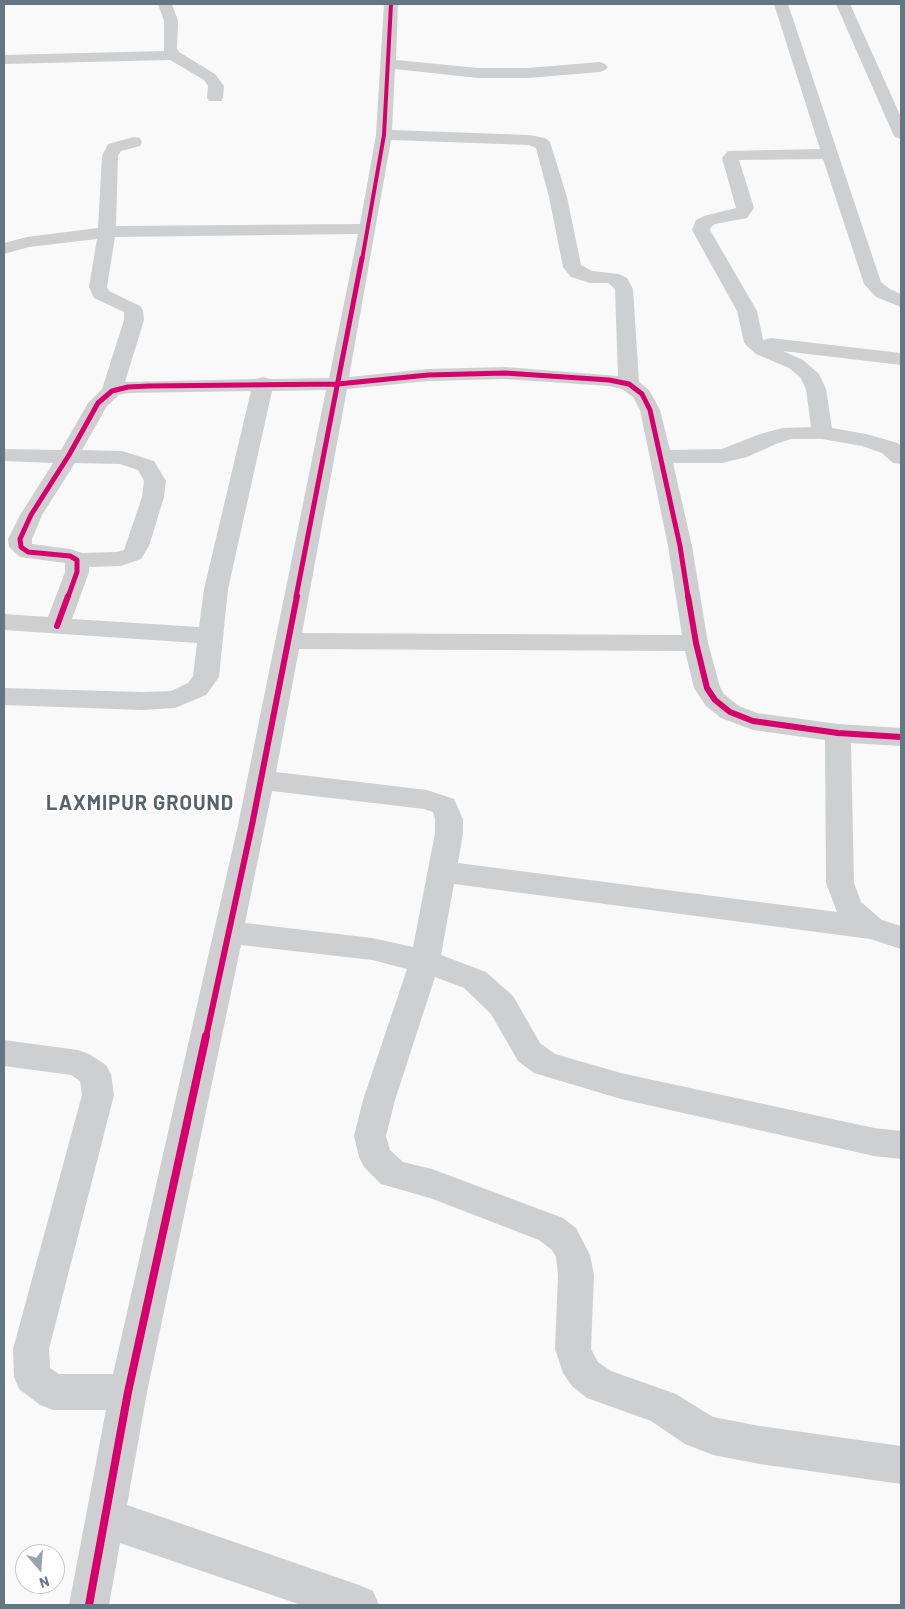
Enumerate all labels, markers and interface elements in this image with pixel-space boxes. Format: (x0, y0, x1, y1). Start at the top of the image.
district label: LAXMIPUR GROUND (44, 791, 236, 815)
north arrow (15, 1544, 65, 1594)
text: N (37, 1573, 52, 1592)

